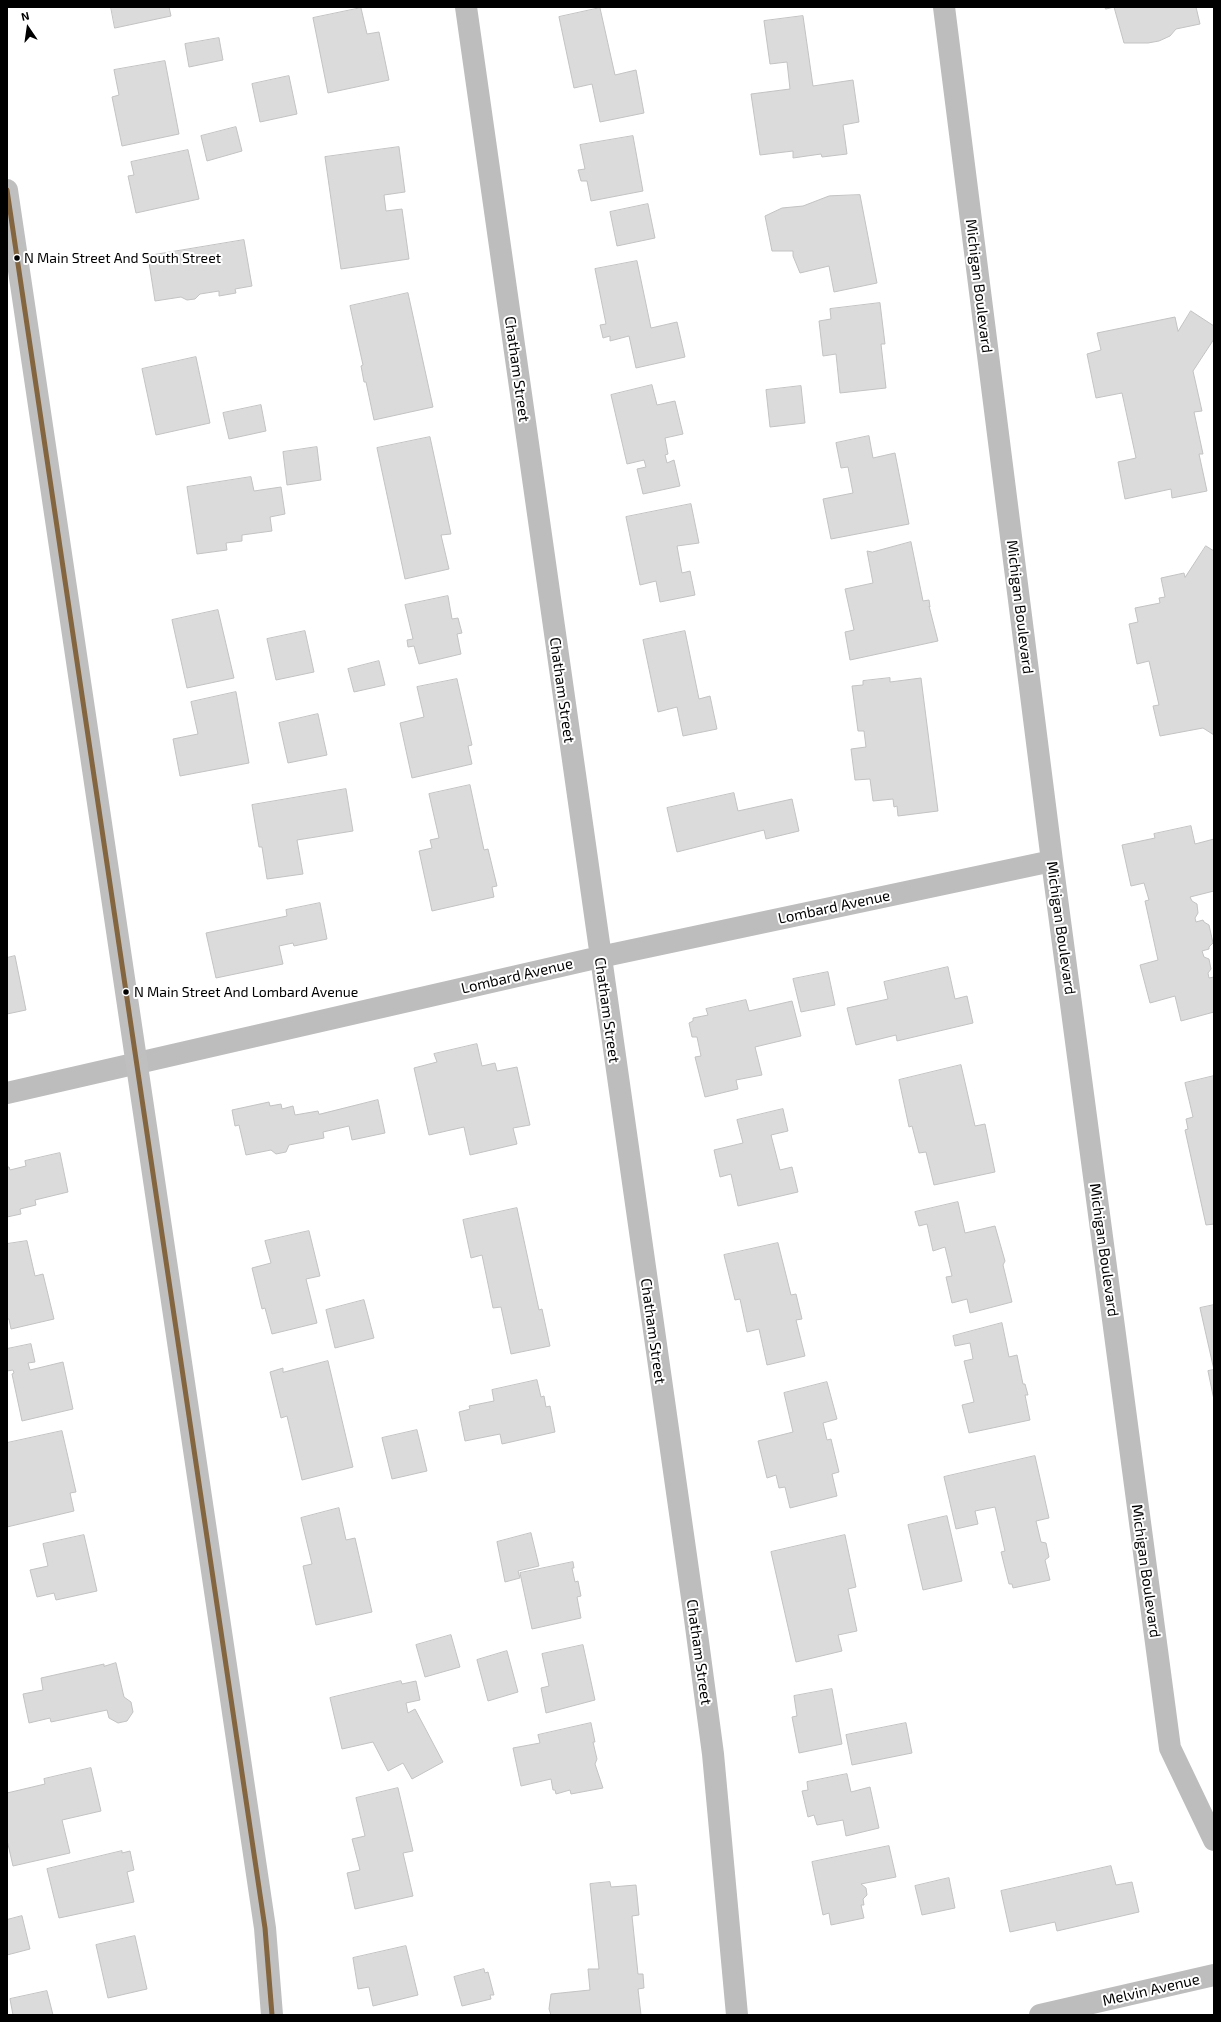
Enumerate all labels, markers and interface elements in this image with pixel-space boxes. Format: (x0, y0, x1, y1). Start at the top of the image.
north arrow (8, 8, 48, 48)
text: N (20, 9, 31, 23)
street label: Michigan Boulevard (962, 218, 996, 354)
place label: N Main Street And South Street (24, 250, 221, 266)
marker: N Main Street And South Street (12, 253, 22, 263)
street label: Chatham Street (501, 315, 533, 423)
street label: Michigan Boulevard (1003, 539, 1037, 675)
street label: Chatham Street (546, 636, 578, 744)
street label: Michigan Boulevard (1043, 860, 1079, 996)
street label: Lombard Avenue (776, 886, 892, 928)
street label: Lombard Avenue (459, 954, 575, 998)
street label: Chatham Street (591, 956, 623, 1064)
place label: N Main Street And Lombard Avenue (134, 984, 358, 1000)
marker: N Main Street And Lombard Avenue (121, 987, 131, 997)
street label: Michigan Boulevard (1086, 1182, 1122, 1318)
street label: Chatham Street (637, 1277, 669, 1385)
street label: Michigan Boulevard (1128, 1503, 1164, 1639)
street label: Chatham Street (683, 1598, 715, 1706)
street label: Melvin Avenue (1101, 1970, 1201, 2010)

